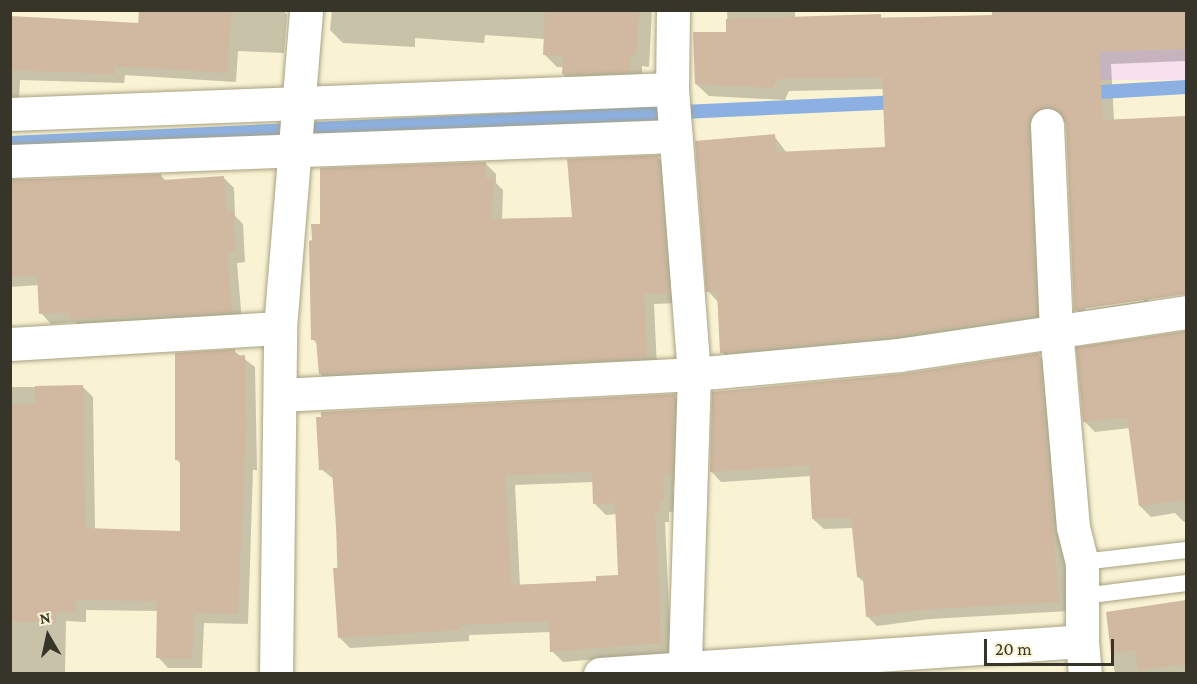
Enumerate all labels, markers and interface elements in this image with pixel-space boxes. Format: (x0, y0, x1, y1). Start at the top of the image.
north arrow (18, 606, 78, 666)
text: N (38, 608, 52, 627)
scale bar (987, 627, 1118, 665)
text: 20 m (995, 639, 1032, 659)

